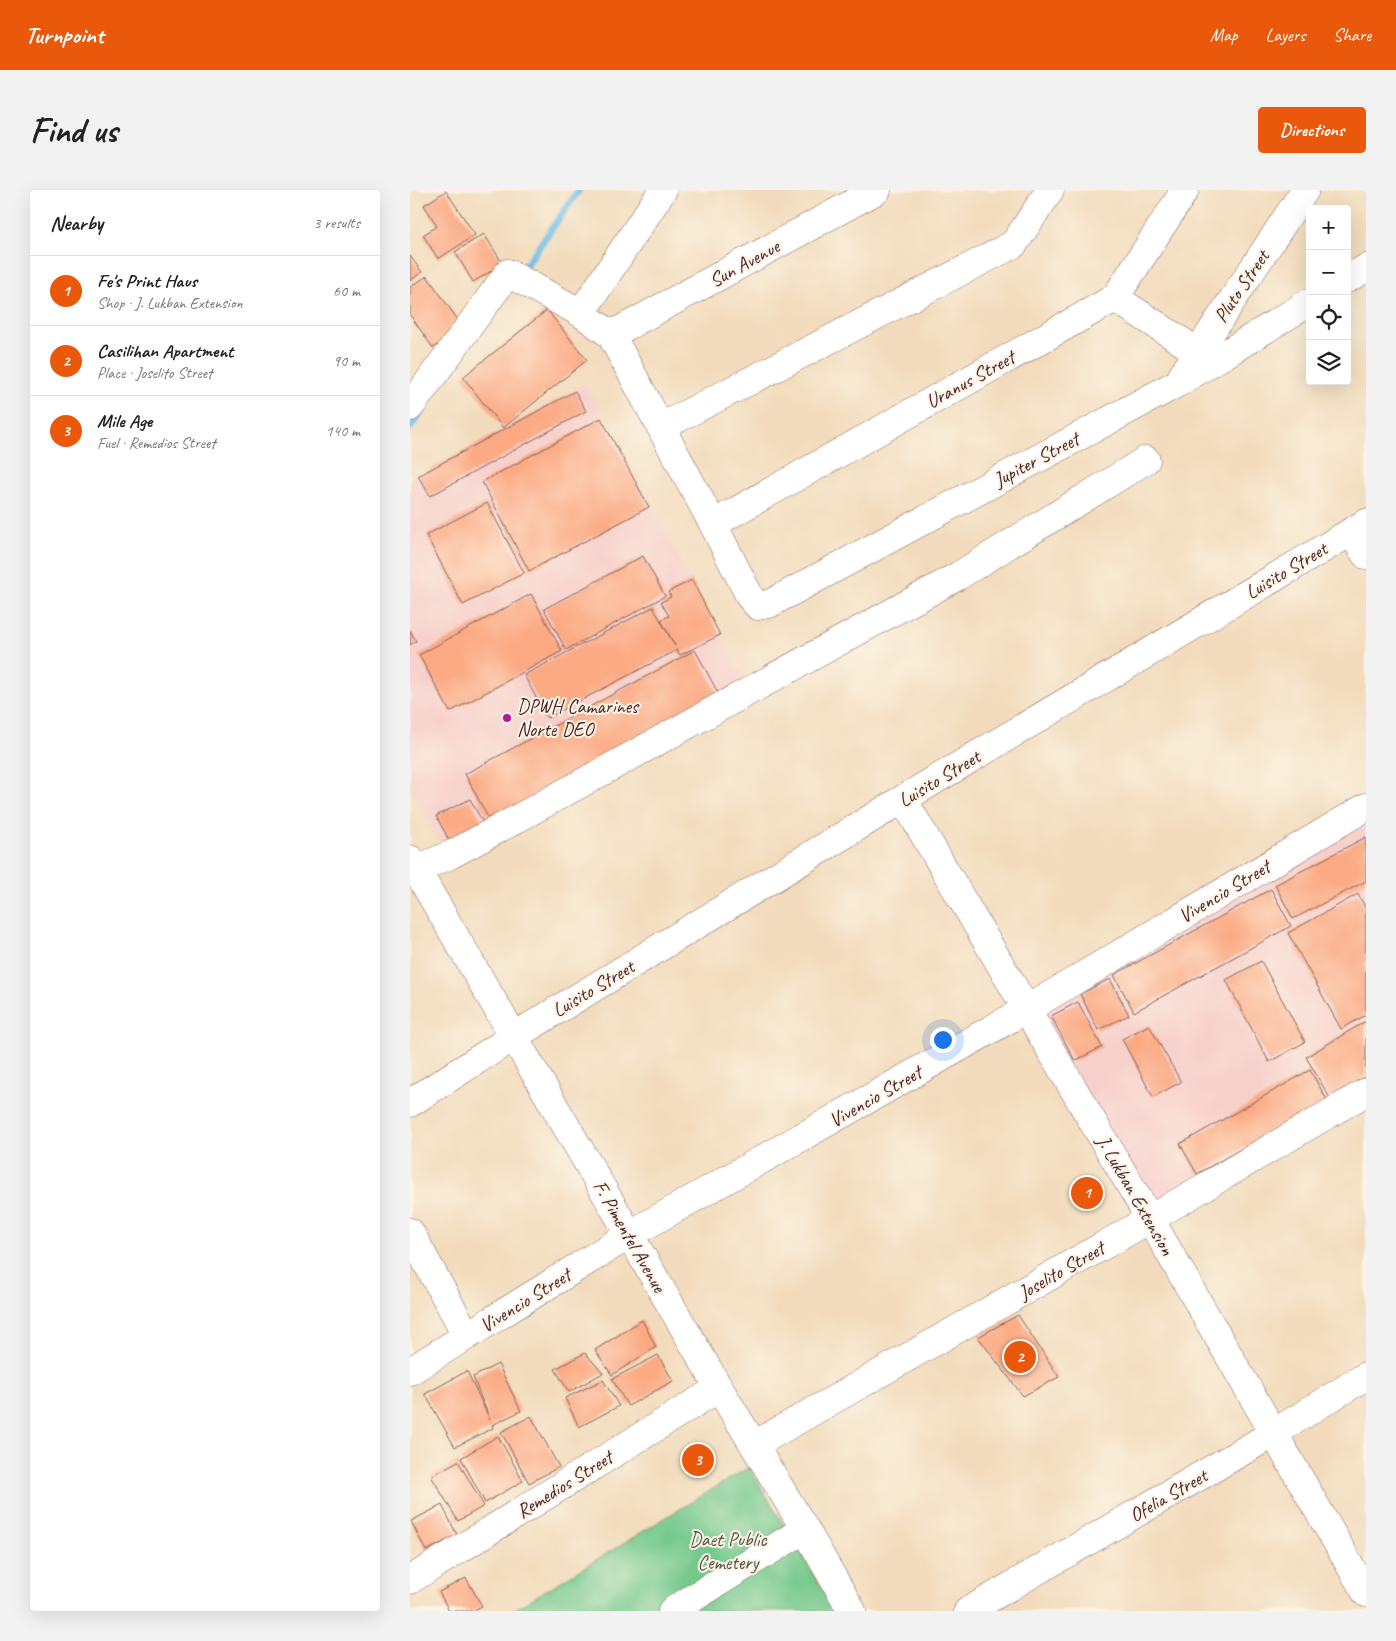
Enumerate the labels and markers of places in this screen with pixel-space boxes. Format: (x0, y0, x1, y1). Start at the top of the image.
place label: DPWH Camarines Norte DEO (517, 694, 640, 742)
marker: DPWH Camarines Norte DEO (501, 712, 513, 724)
pin: 1 (1071, 1174, 1103, 1212)
pin: 2 (1004, 1338, 1036, 1376)
pin: 3 (682, 1441, 714, 1479)

